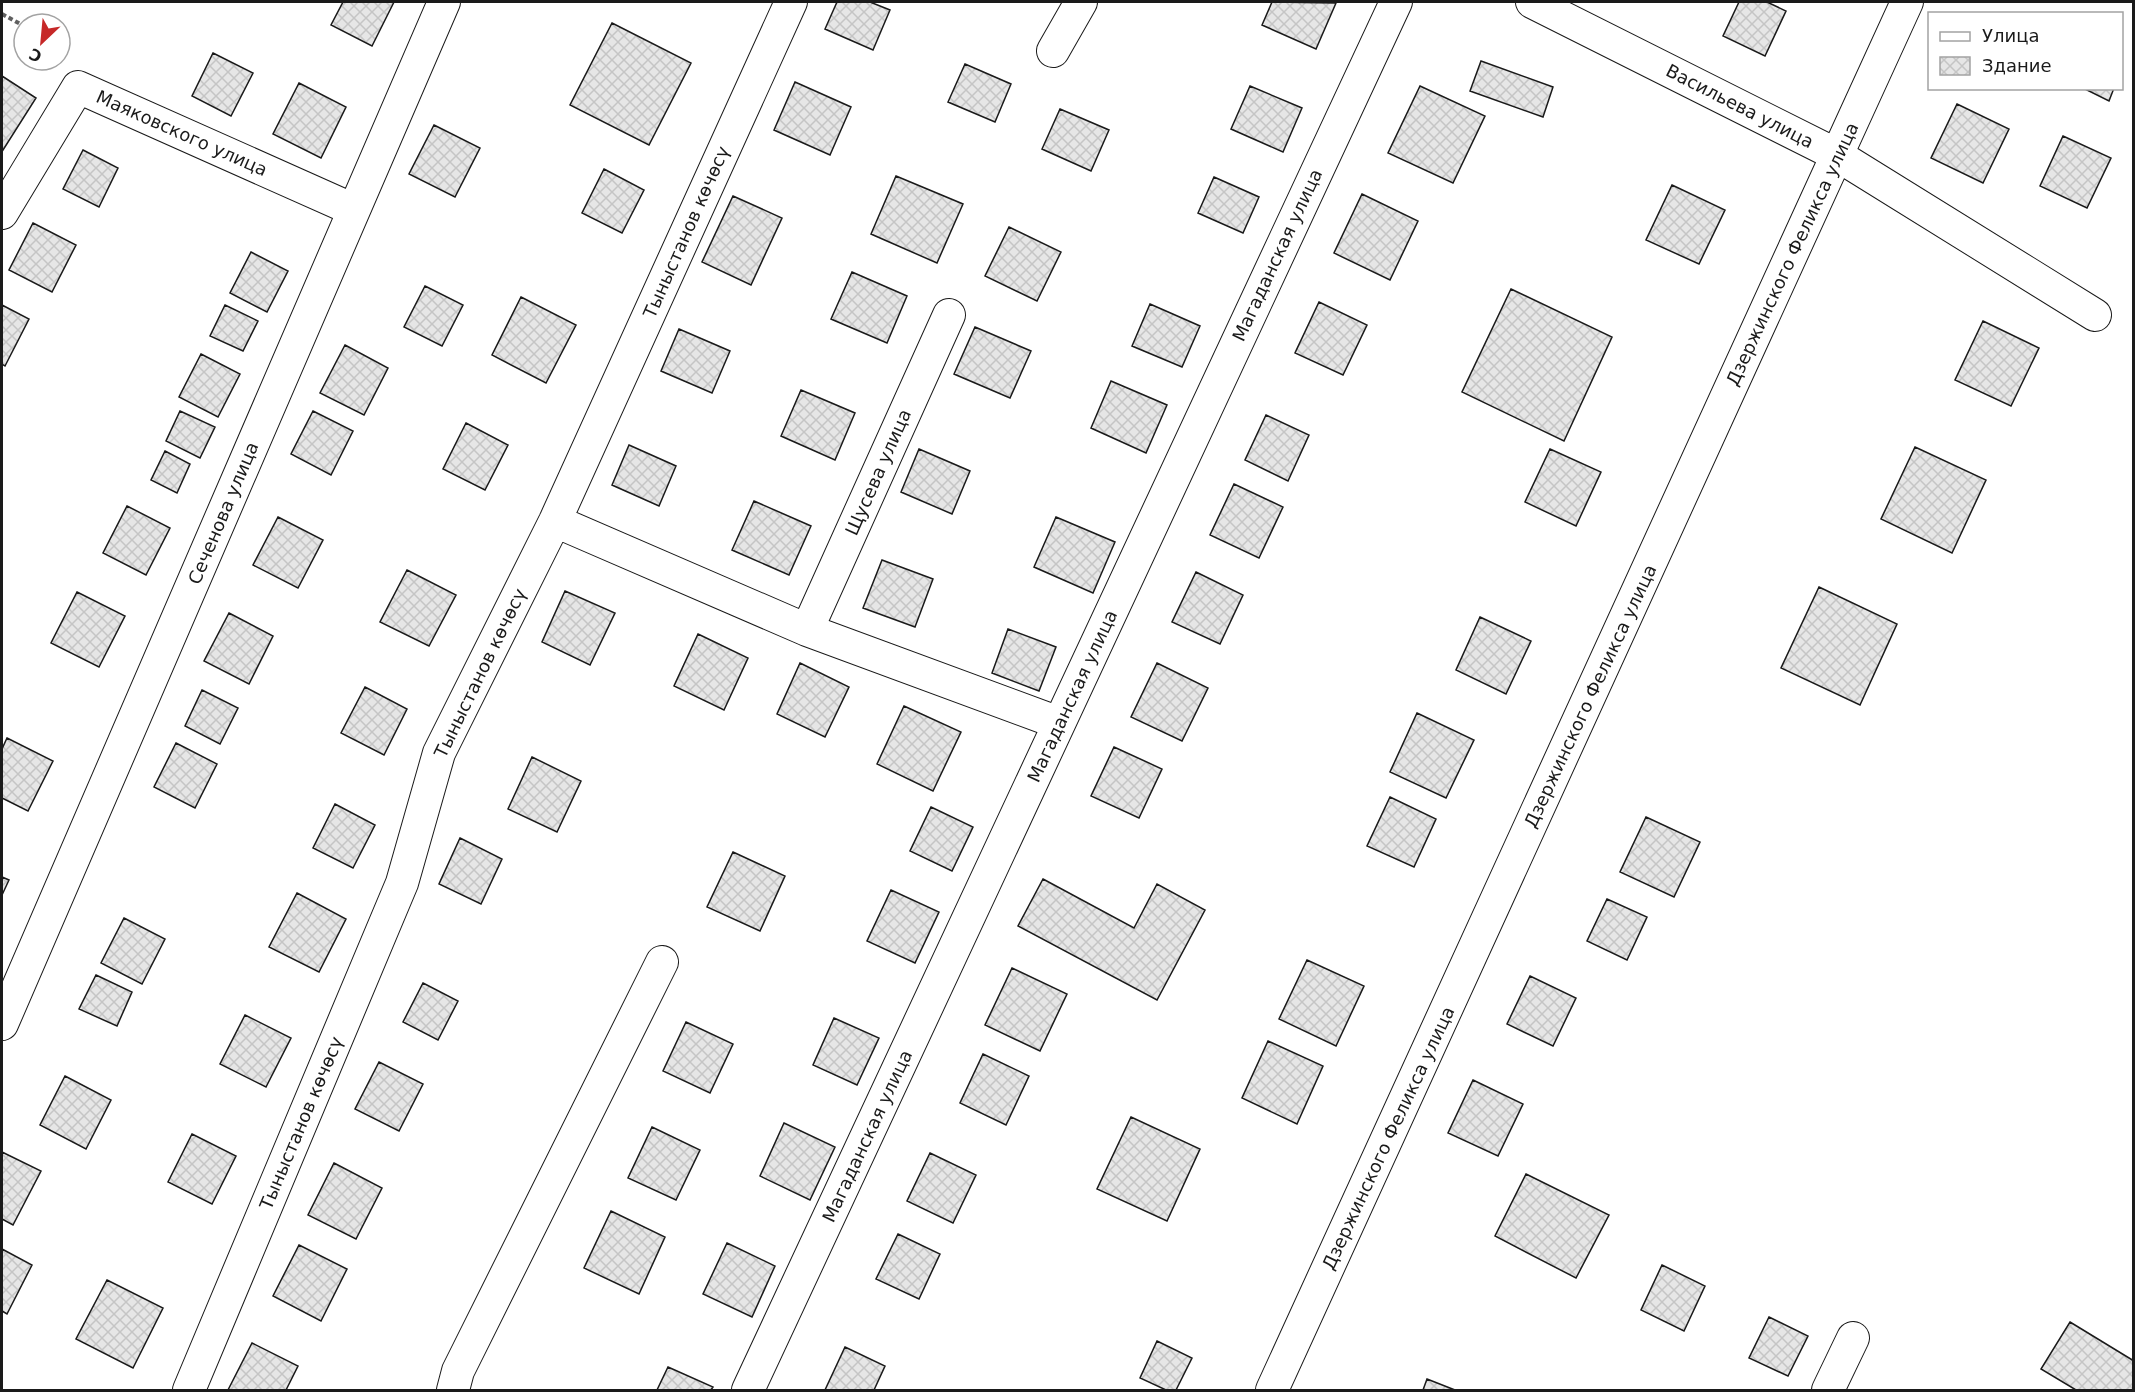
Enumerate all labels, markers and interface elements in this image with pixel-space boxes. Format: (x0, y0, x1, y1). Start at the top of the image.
north arrow (12, 12, 72, 72)
legend (1928, 12, 2123, 90)
text: Улица (1982, 25, 2039, 46)
text: С (26, 44, 45, 66)
text: Здание (1982, 55, 2052, 76)
street label: Васильева улица (1663, 60, 1817, 152)
street label: Маяковского улица (93, 86, 271, 180)
street label: Дзержинского Феликса улица (1722, 119, 1862, 389)
street label: Тыныстанов көчөсү (638, 143, 734, 322)
street label: Магаданская улица (1228, 165, 1326, 345)
street label: Щусева улица (841, 406, 915, 538)
street label: Сеченова улица (184, 439, 262, 587)
street label: Дзержинского Феликса улица (1520, 561, 1660, 831)
street label: Тыныстанов көчөсү (429, 585, 530, 762)
street label: Магаданская улица (1023, 606, 1121, 786)
street label: Дзержинского Феликса улица (1318, 1003, 1458, 1273)
street label: Тыныстанов көчөсү (255, 1033, 347, 1214)
street label: Магаданская улица (818, 1046, 916, 1226)

